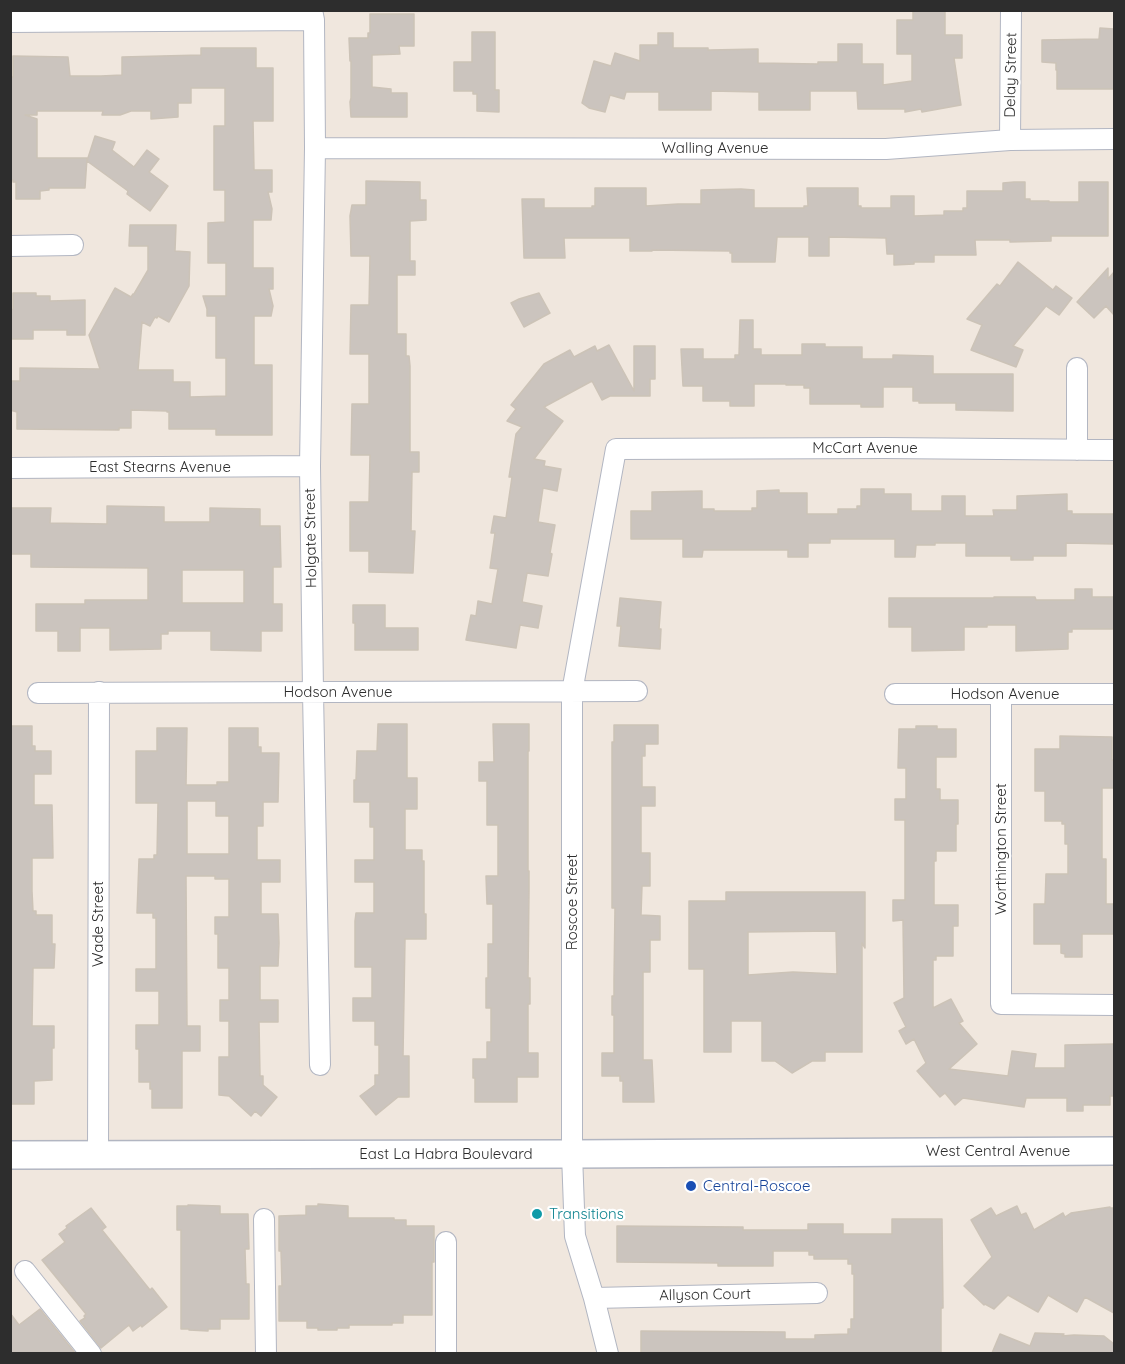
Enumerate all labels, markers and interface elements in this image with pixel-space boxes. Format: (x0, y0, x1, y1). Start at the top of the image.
street label: Delay Street (1001, 32, 1021, 118)
street label: Walling Avenue (662, 139, 768, 157)
street label: McCart Avenue (812, 439, 918, 457)
street label: East Stearns Avenue (89, 458, 231, 476)
street label: Holgate Street (301, 488, 321, 588)
street label: Hodson Avenue (283, 683, 393, 701)
street label: Hodson Avenue (950, 685, 1060, 703)
street label: Worthington Street (992, 783, 1010, 915)
street label: Roscoe Street (563, 854, 581, 950)
street label: Wade Street (89, 881, 107, 967)
street label: West Central Avenue (926, 1142, 1070, 1160)
street label: East La Habra Boulevard (359, 1145, 533, 1163)
place label: Central-Roscoe (703, 1177, 810, 1195)
marker: Central-Roscoe (684, 1179, 698, 1193)
place label: Transitions (549, 1205, 624, 1223)
marker: Transitions (530, 1207, 544, 1221)
street label: Allyson Court (659, 1285, 751, 1305)

